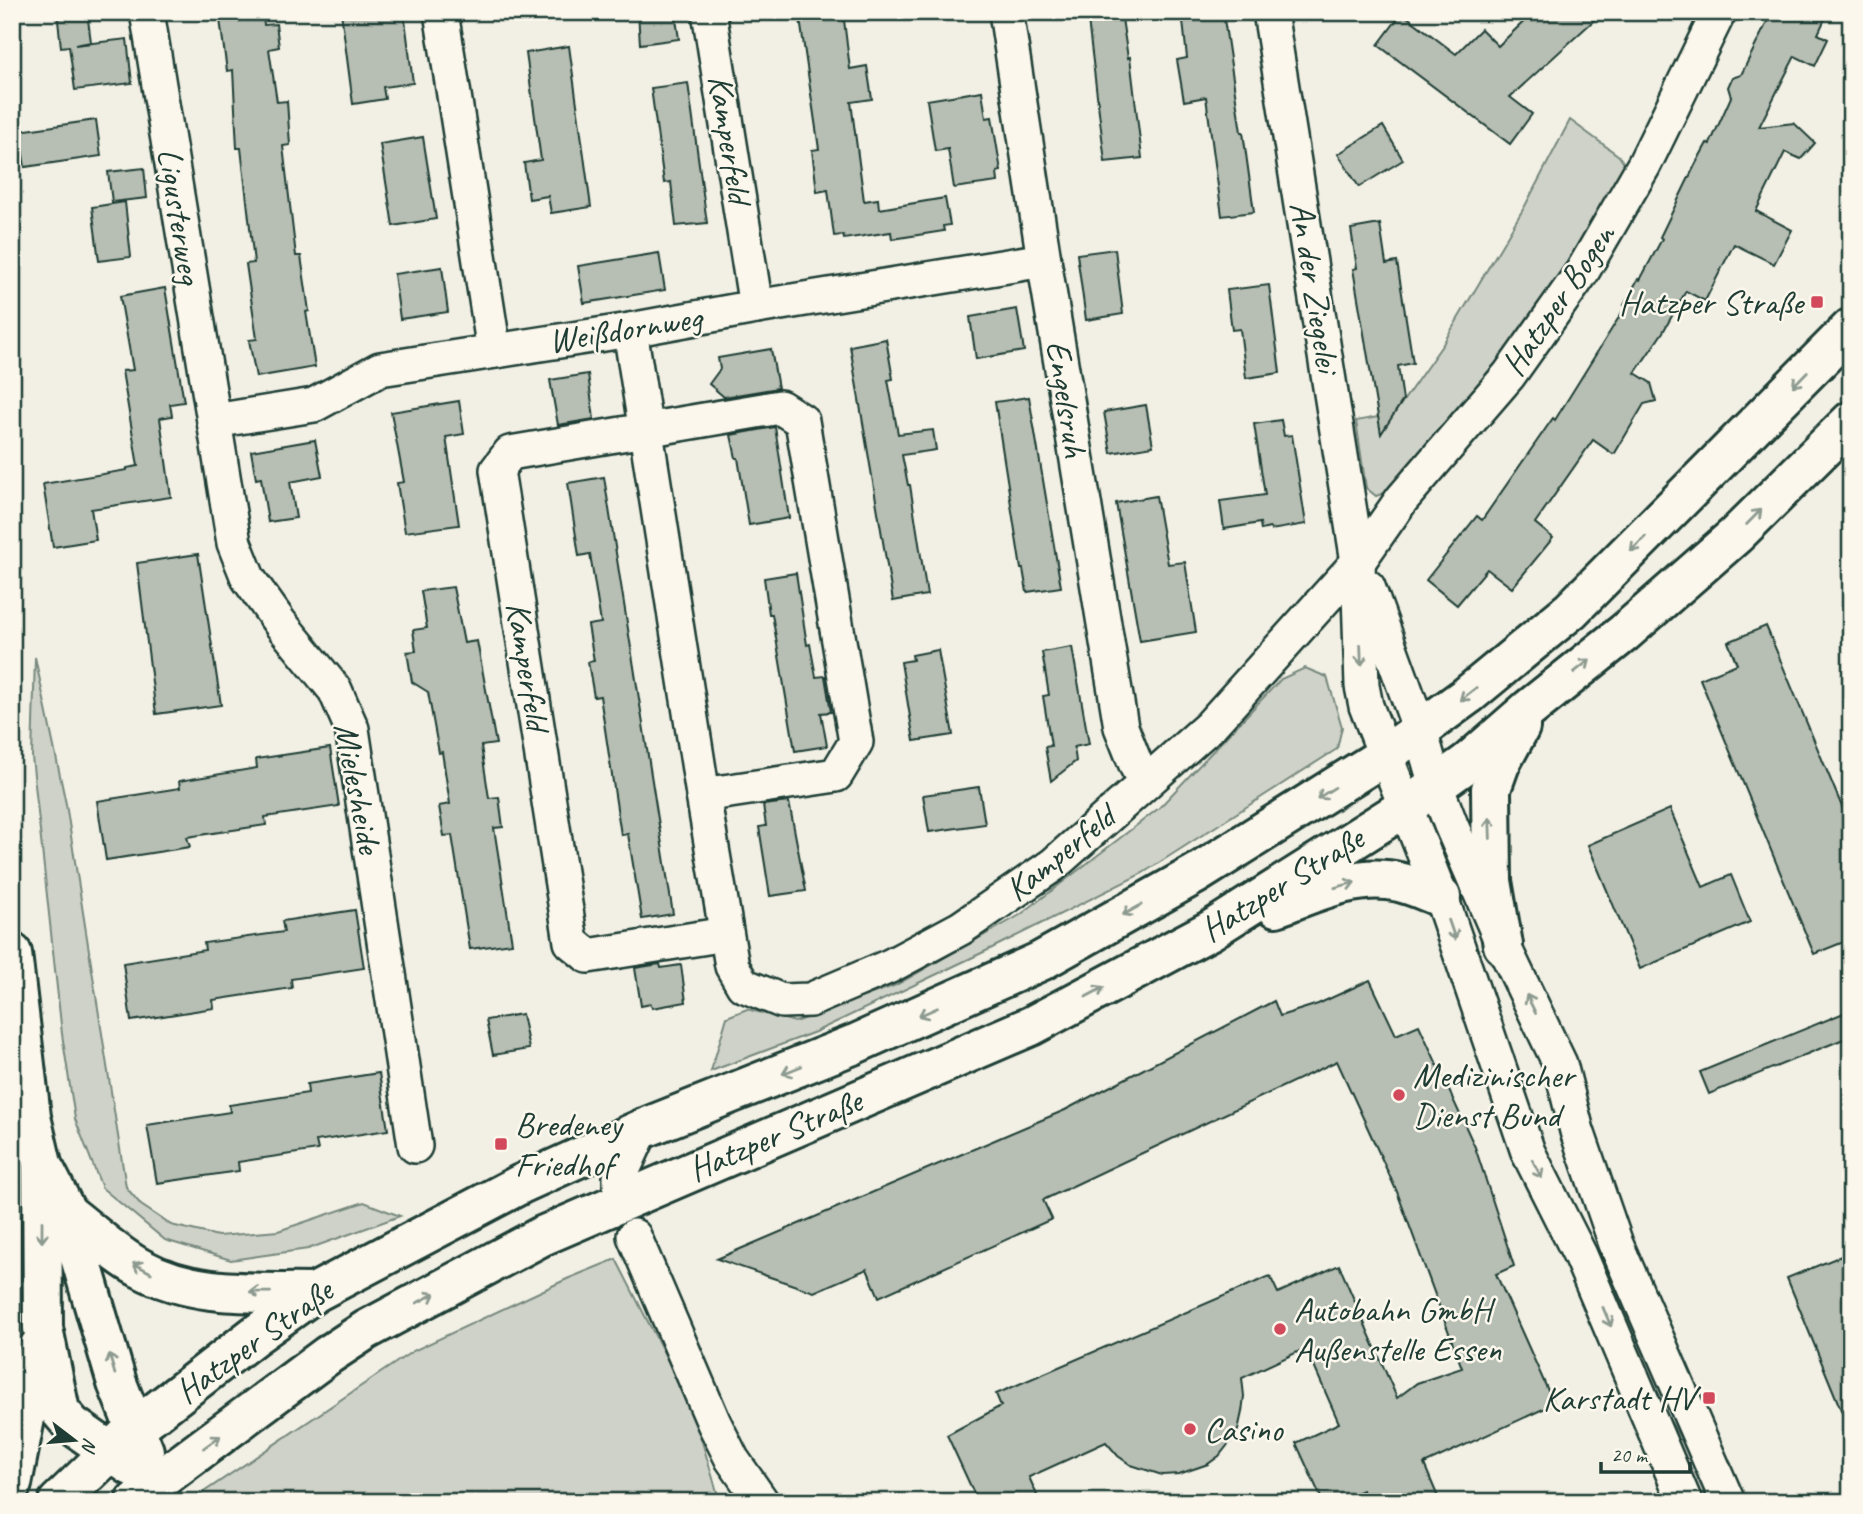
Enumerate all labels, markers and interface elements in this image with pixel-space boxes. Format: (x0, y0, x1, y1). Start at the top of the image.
street label: Kamperfeld (698, 72, 763, 212)
street label: Ligusterweg (147, 145, 213, 290)
street label: An der Ziegelei (1279, 199, 1351, 380)
street label: Hatzper Bogen (1491, 214, 1626, 384)
place label: Hatzper Straße (1619, 280, 1806, 325)
street label: Weißdornweg (546, 294, 707, 363)
marker: Hatzper Straße (1809, 294, 1825, 310)
street label: Engelsruh (1036, 338, 1099, 462)
one-way arrow (1792, 370, 1809, 387)
one-way arrow (1745, 509, 1762, 526)
one-way arrow (1630, 535, 1647, 552)
street label: Kamperfeld (496, 599, 561, 739)
one-way arrow (1354, 643, 1367, 666)
one-way arrow (1573, 659, 1591, 674)
one-way arrow (1459, 687, 1478, 702)
street label: Mielesheide (323, 719, 393, 859)
one-way arrow (1317, 786, 1337, 800)
street label: Kamperfeld (996, 792, 1128, 911)
street label: Hatzper Straße (1192, 815, 1374, 952)
one-way arrow (1484, 817, 1497, 840)
one-way arrow (1334, 877, 1356, 890)
one-way arrow (1122, 903, 1142, 917)
one-way arrow (1447, 919, 1459, 941)
one-way arrow (1085, 985, 1105, 999)
one-way arrow (1524, 994, 1538, 1015)
one-way arrow (918, 1006, 939, 1019)
place label: Medizinischer Dienst Bund (1413, 1053, 1577, 1138)
one-way arrow (781, 1064, 803, 1077)
street label: Hatzper Straße (681, 1077, 871, 1192)
marker: Medizinischer Dienst Bund (1391, 1087, 1407, 1103)
place label: Bredeney Friedhof (515, 1102, 624, 1187)
marker: Bredeney Friedhof (493, 1136, 509, 1152)
one-way arrow (1530, 1158, 1544, 1179)
one-way arrow (35, 1220, 49, 1243)
one-way arrow (133, 1261, 153, 1275)
street label: Hatzper Straße (166, 1267, 344, 1413)
one-way arrow (249, 1285, 272, 1299)
place label: Autobahn GmbH Außenstelle Essen (1294, 1287, 1502, 1372)
one-way arrow (415, 1290, 436, 1304)
one-way arrow (1601, 1306, 1614, 1328)
marker: Autobahn GmbH Außenstelle Essen (1272, 1321, 1288, 1337)
one-way arrow (104, 1354, 117, 1376)
place label: Karstadt HV (1543, 1376, 1702, 1421)
marker: Karstadt HV (1701, 1390, 1717, 1406)
north arrow (38, 1406, 108, 1476)
place label: Casino (1204, 1407, 1284, 1452)
marker: Casino (1182, 1421, 1198, 1437)
scale bar (1601, 1430, 1690, 1474)
text: N (75, 1435, 103, 1456)
one-way arrow (202, 1435, 221, 1449)
text: 20 m (1611, 1442, 1649, 1468)

